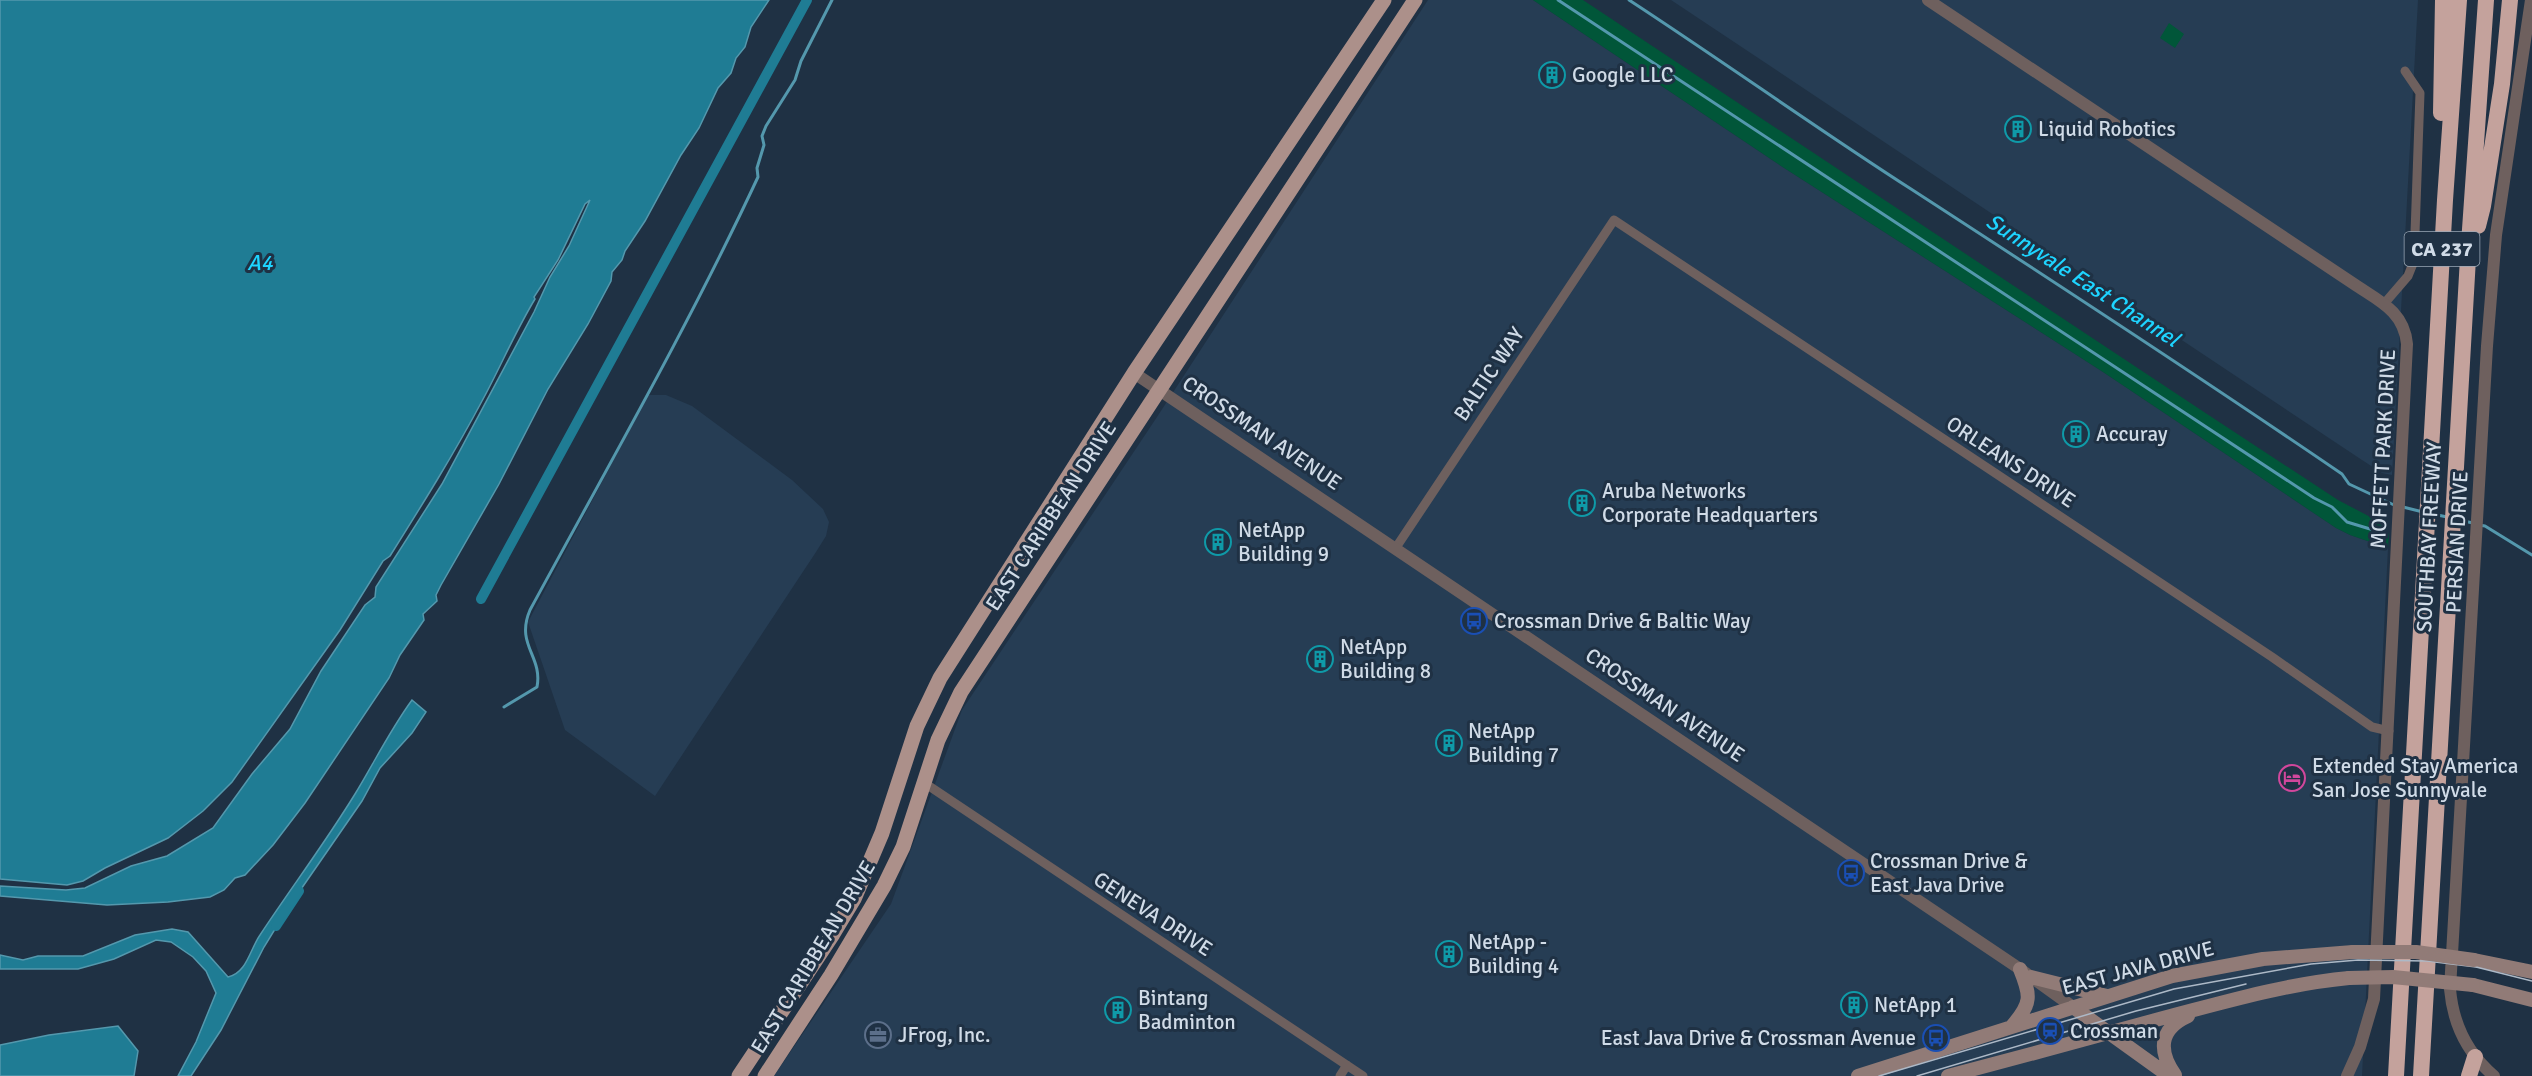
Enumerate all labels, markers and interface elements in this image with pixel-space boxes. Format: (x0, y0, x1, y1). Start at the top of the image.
building icon: Google LLC (1537, 60, 1567, 90)
place label: Google LLC (1572, 62, 1673, 88)
building icon: Liquid Robotics (2003, 114, 2033, 144)
place label: Liquid Robotics (2038, 116, 2176, 142)
water label: Sunnyvale East Channel (1981, 207, 2186, 353)
road number: CA 237 (2404, 232, 2480, 266)
water label: A4 (247, 249, 274, 276)
street label: BALTIC WAY (1448, 322, 1530, 426)
street label: MOFFETT PARK DRIVE (2365, 348, 2401, 550)
street label: CROSSMAN AVENUE (1177, 370, 1347, 496)
street label: ORLEANS DRIVE (1942, 411, 2080, 513)
street label: EAST CARIBBEAN DRIVE (980, 416, 1122, 616)
building icon: Accuray (2061, 419, 2091, 449)
place label: Accuray (2096, 421, 2168, 447)
street label: SOUTHBAY FREEWAY (2411, 441, 2447, 633)
street label: PERSIAN DRIVE (2440, 470, 2474, 614)
place label: Aruba Networks Corporate Headquarters (1602, 478, 1818, 528)
building icon: Aruba Networks Corporate Headquarters (1567, 488, 1597, 518)
place label: NetApp Building 9 (1238, 517, 1329, 567)
building icon: NetApp Building 9 (1203, 527, 1233, 557)
bus stop icon: Crossman Drive & Baltic Way (1459, 606, 1489, 636)
place label: Crossman Drive & Baltic Way (1494, 608, 1750, 634)
place label: NetApp Building 8 (1340, 634, 1431, 684)
street label: CROSSMAN AVENUE (1580, 642, 1750, 768)
building icon: NetApp Building 8 (1305, 644, 1335, 674)
place label: NetApp Building 7 (1468, 718, 1559, 768)
building icon: NetApp Building 7 (1434, 728, 1464, 758)
place label: Extended Stay America San Jose Sunnyvale (2312, 753, 2518, 803)
hotel icon: Extended Stay America San Jose Sunnyvale (2277, 763, 2307, 793)
place label: Crossman Drive & East Java Drive (1870, 848, 2027, 898)
street label: EAST CARIBBEAN DRIVE (745, 856, 881, 1058)
bus stop icon: Crossman Drive & East Java Drive (1836, 858, 1866, 888)
street label: GENEVA DRIVE (1089, 866, 1217, 962)
place label: NetApp - Building 4 (1468, 929, 1559, 979)
street label: EAST JAVA DRIVE (2059, 935, 2217, 1001)
building icon: NetApp - Building 4 (1434, 939, 1464, 969)
place label: Bintang Badminton (1138, 985, 1236, 1035)
building icon: NetApp 1 (1839, 990, 1869, 1020)
place label: NetApp 1 (1874, 992, 1957, 1018)
building icon: Bintang Badminton (1103, 995, 1133, 1025)
station icon: Crossman (2035, 1016, 2065, 1046)
place label: Crossman (2070, 1018, 2158, 1044)
office icon: JFrog, Inc. (863, 1020, 893, 1050)
place label: JFrog, Inc. (898, 1022, 991, 1048)
bus stop icon: East Java Drive & Crossman Avenue (1921, 1023, 1951, 1053)
place label: East Java Drive & Crossman Avenue (1601, 1025, 1916, 1051)

